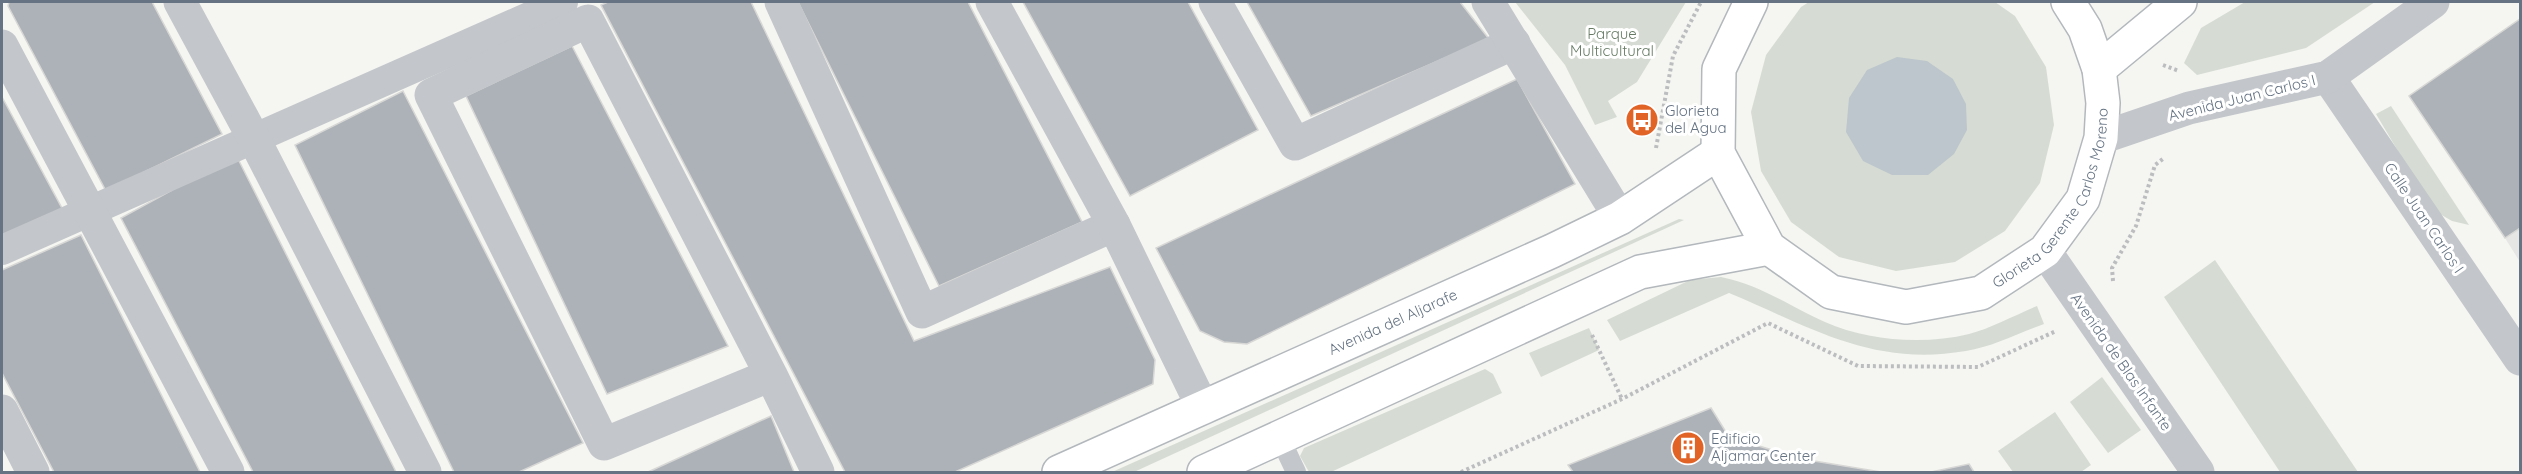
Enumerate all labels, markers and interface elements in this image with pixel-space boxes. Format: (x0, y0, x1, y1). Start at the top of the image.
park label: Parque Multicultural (1570, 24, 1654, 60)
street label: Avenida Juan Carlos I (2166, 70, 2317, 125)
place label: Glorieta del Agua (1665, 101, 1727, 137)
bus stop icon: Glorieta del Agua (1624, 102, 1660, 138)
street label: Glorieta Gerente Carlos Moreno (1989, 107, 2112, 292)
street label: Calle Juan Carlos I (2380, 159, 2468, 277)
street label: Avenida del Aljarafe (1325, 285, 1460, 359)
street label: Avenida de Blas Infante (2067, 289, 2176, 434)
place label: Edificio Aljamar Center (1711, 429, 1816, 465)
building icon: Edificio Aljamar Center (1670, 430, 1706, 466)

